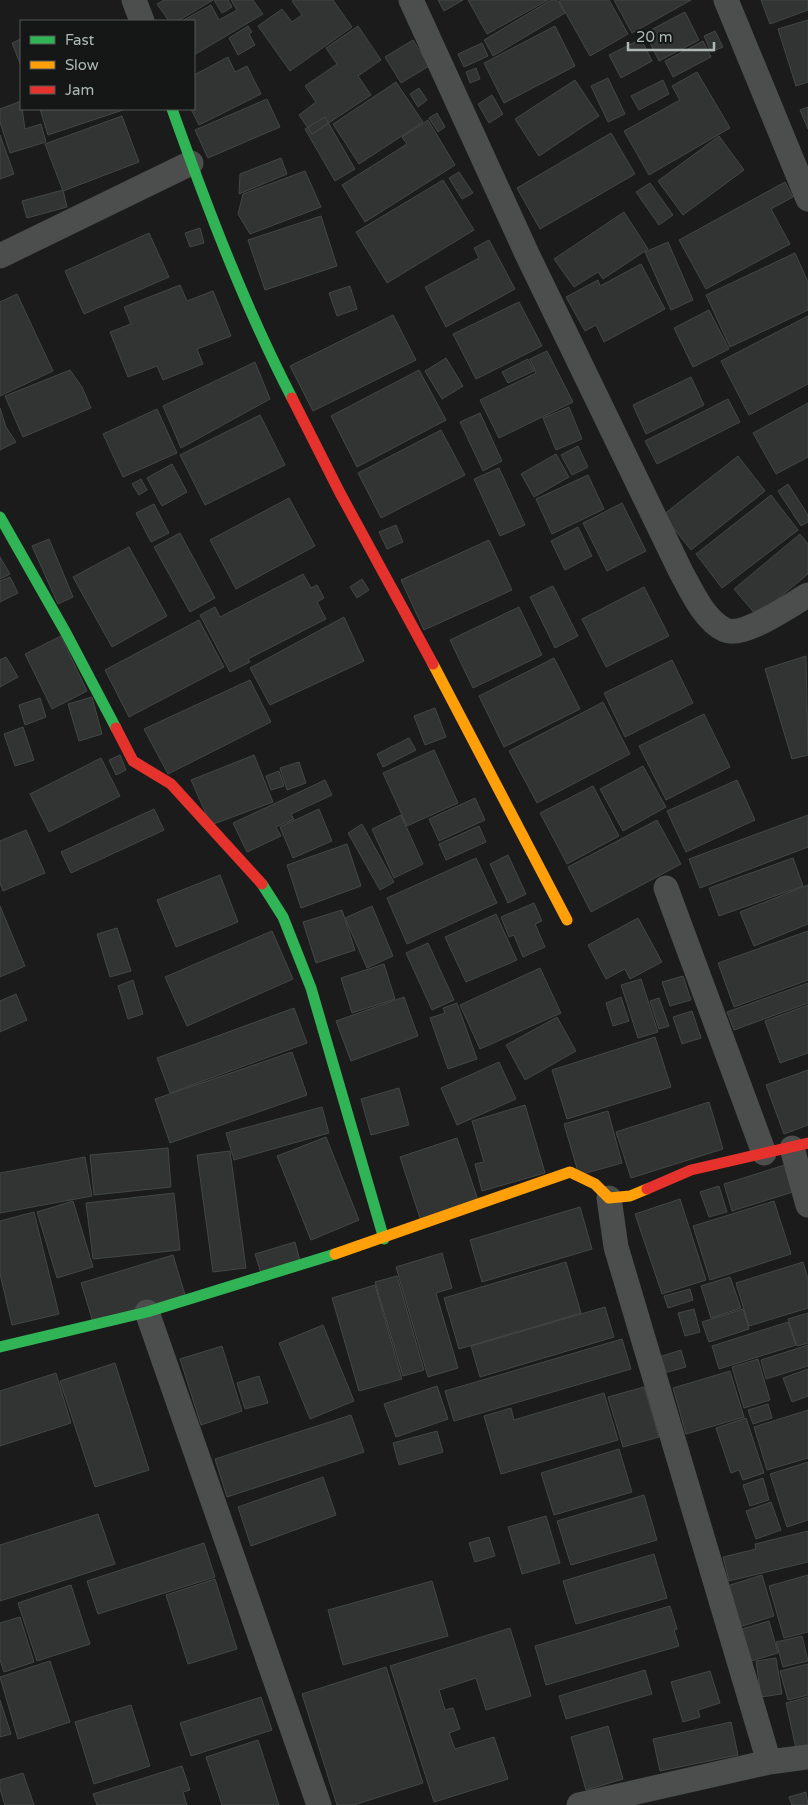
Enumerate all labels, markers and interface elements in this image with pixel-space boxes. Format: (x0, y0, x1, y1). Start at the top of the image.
legend (20, 20, 195, 110)
scale bar (628, 20, 714, 52)
text: 20 m (636, 28, 673, 46)
text: Fast (65, 31, 95, 49)
text: Slow (65, 56, 99, 74)
text: Jam (65, 81, 94, 99)

